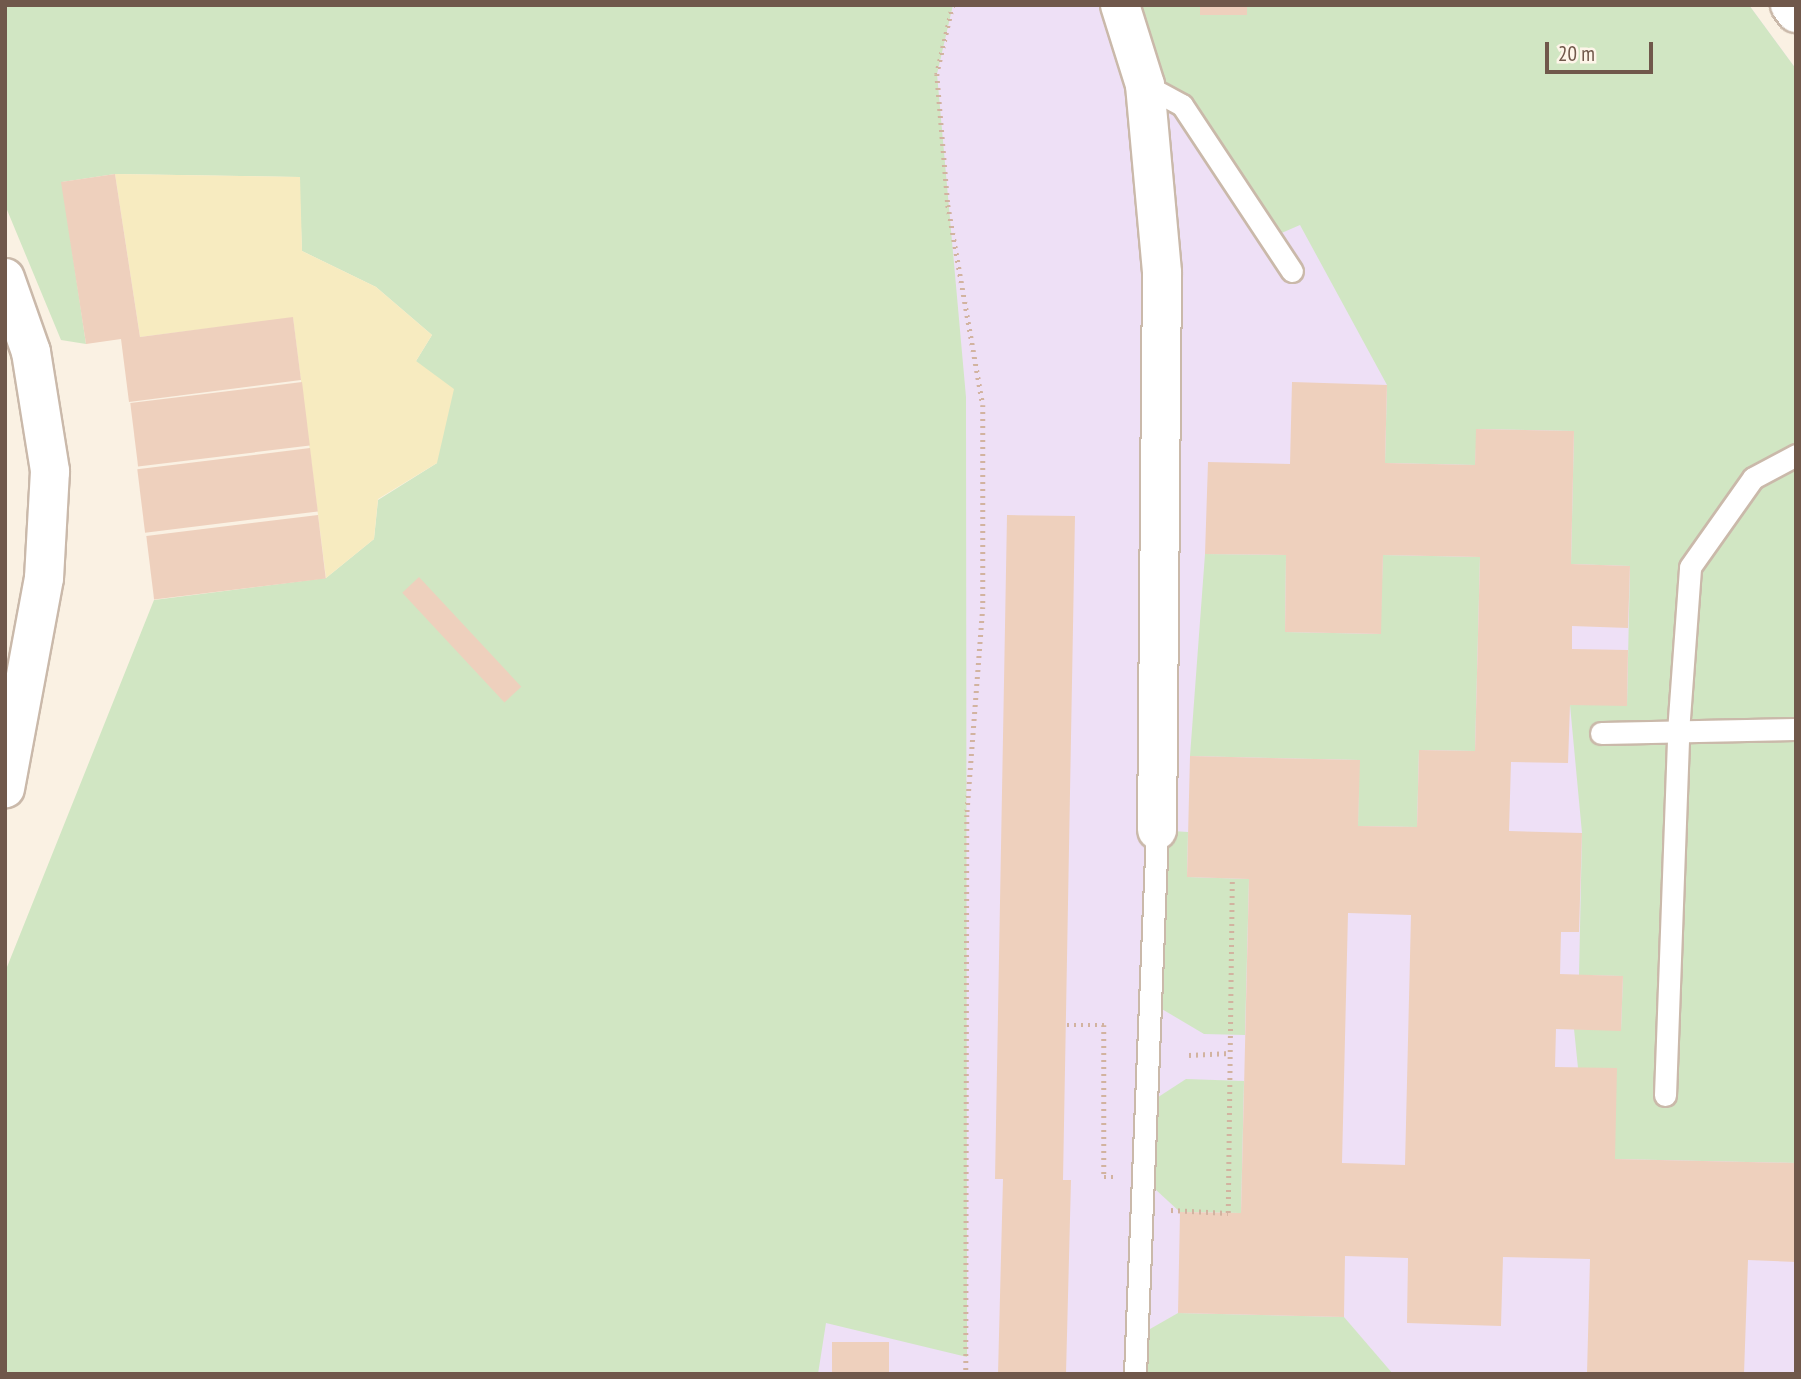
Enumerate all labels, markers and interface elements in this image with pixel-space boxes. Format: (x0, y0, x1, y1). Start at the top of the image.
scale bar (1549, 28, 1658, 72)
text: 20 m (1558, 40, 1595, 67)

